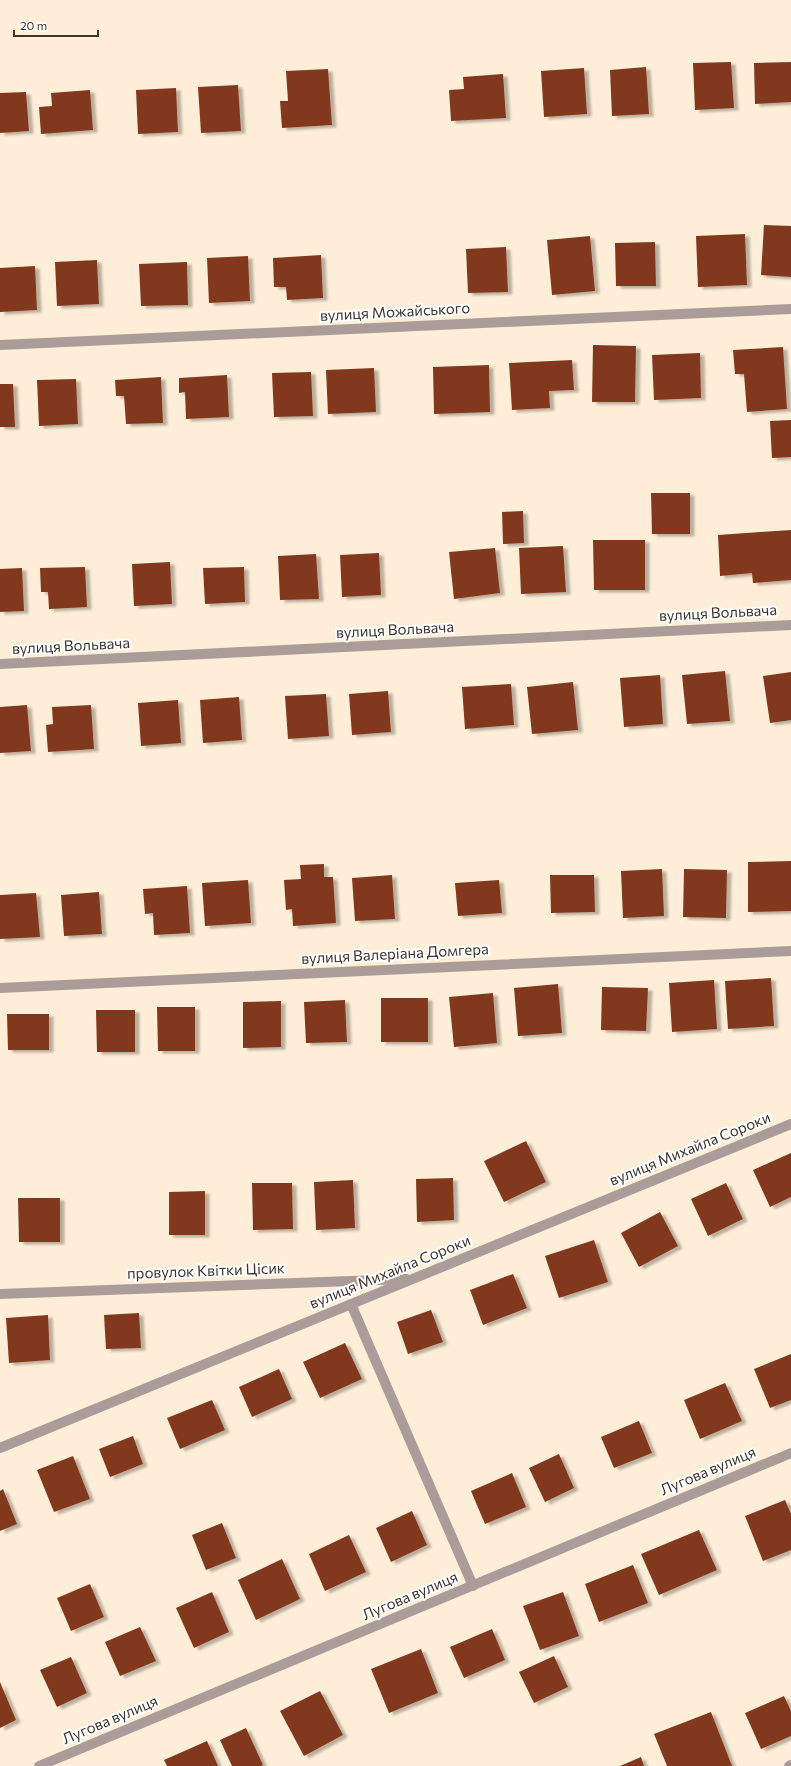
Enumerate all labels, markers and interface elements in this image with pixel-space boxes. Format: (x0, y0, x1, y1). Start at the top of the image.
scale bar (14, 12, 98, 38)
text: 20 m (20, 18, 47, 32)
street label: вулиця Можайського (319, 298, 471, 324)
street label: вулиця Вольвача (658, 600, 777, 624)
street label: вулиця Вольвача (335, 617, 454, 641)
street label: вулиця Вольвача (11, 633, 130, 657)
street label: вулиця Валеріана Домгера (301, 939, 489, 967)
street label: вулиця Михайла Сороки (606, 1107, 773, 1189)
street label: вулиця Михайла Сороки (306, 1230, 473, 1312)
street label: провулок Квітки Цісик (127, 1258, 285, 1282)
street label: Лугова вулиця (657, 1442, 758, 1498)
street label: Лугова вулиця (359, 1567, 460, 1623)
street label: Лугова вулиця (59, 1691, 160, 1747)

